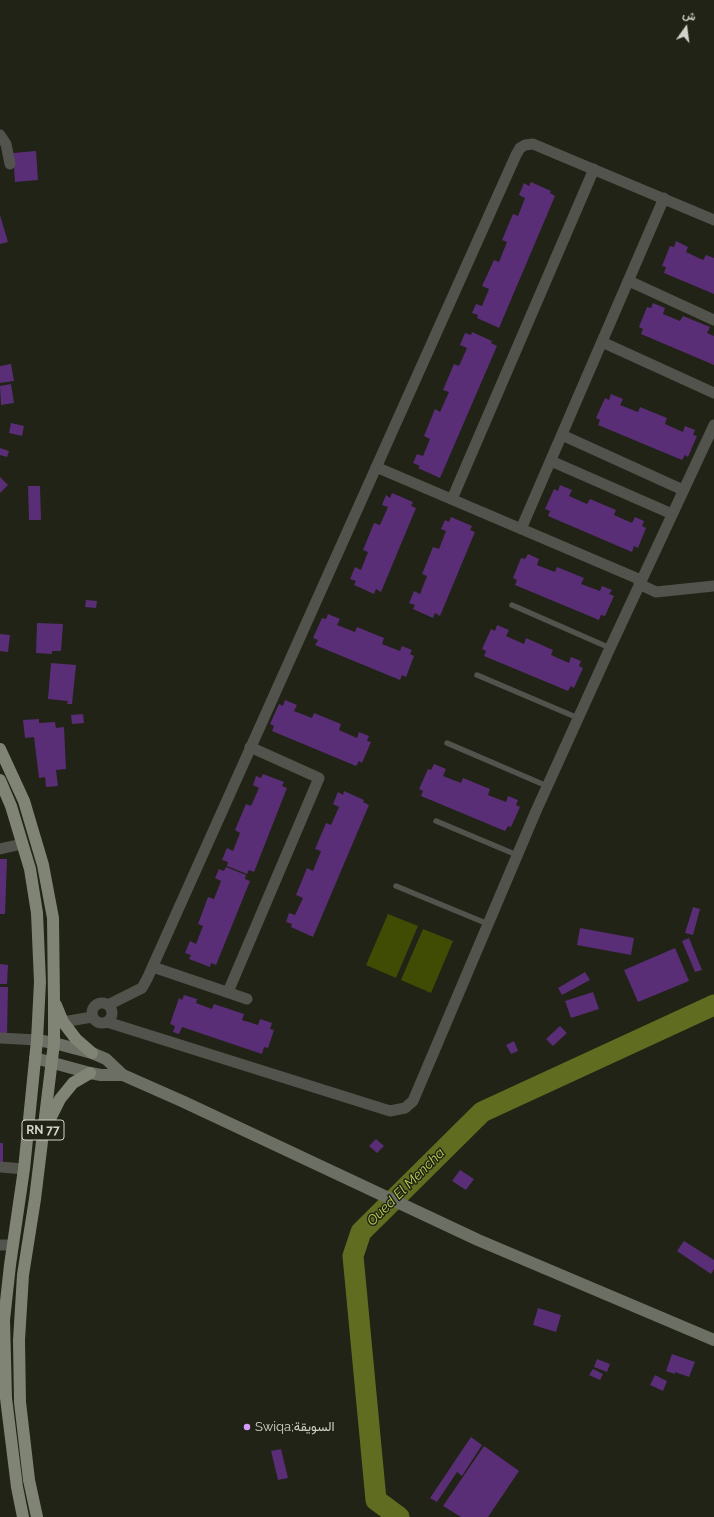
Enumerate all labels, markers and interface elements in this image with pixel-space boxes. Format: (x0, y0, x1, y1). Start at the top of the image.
north arrow (666, 8, 706, 48)
text: ش (681, 8, 697, 24)
road number: RN 77 (22, 1120, 64, 1140)
water label: Oued El Mencha (364, 1145, 448, 1229)
place label: Swiqa;السويقة (255, 1419, 335, 1435)
marker: Swiqa;السويقة (242, 1422, 252, 1432)

